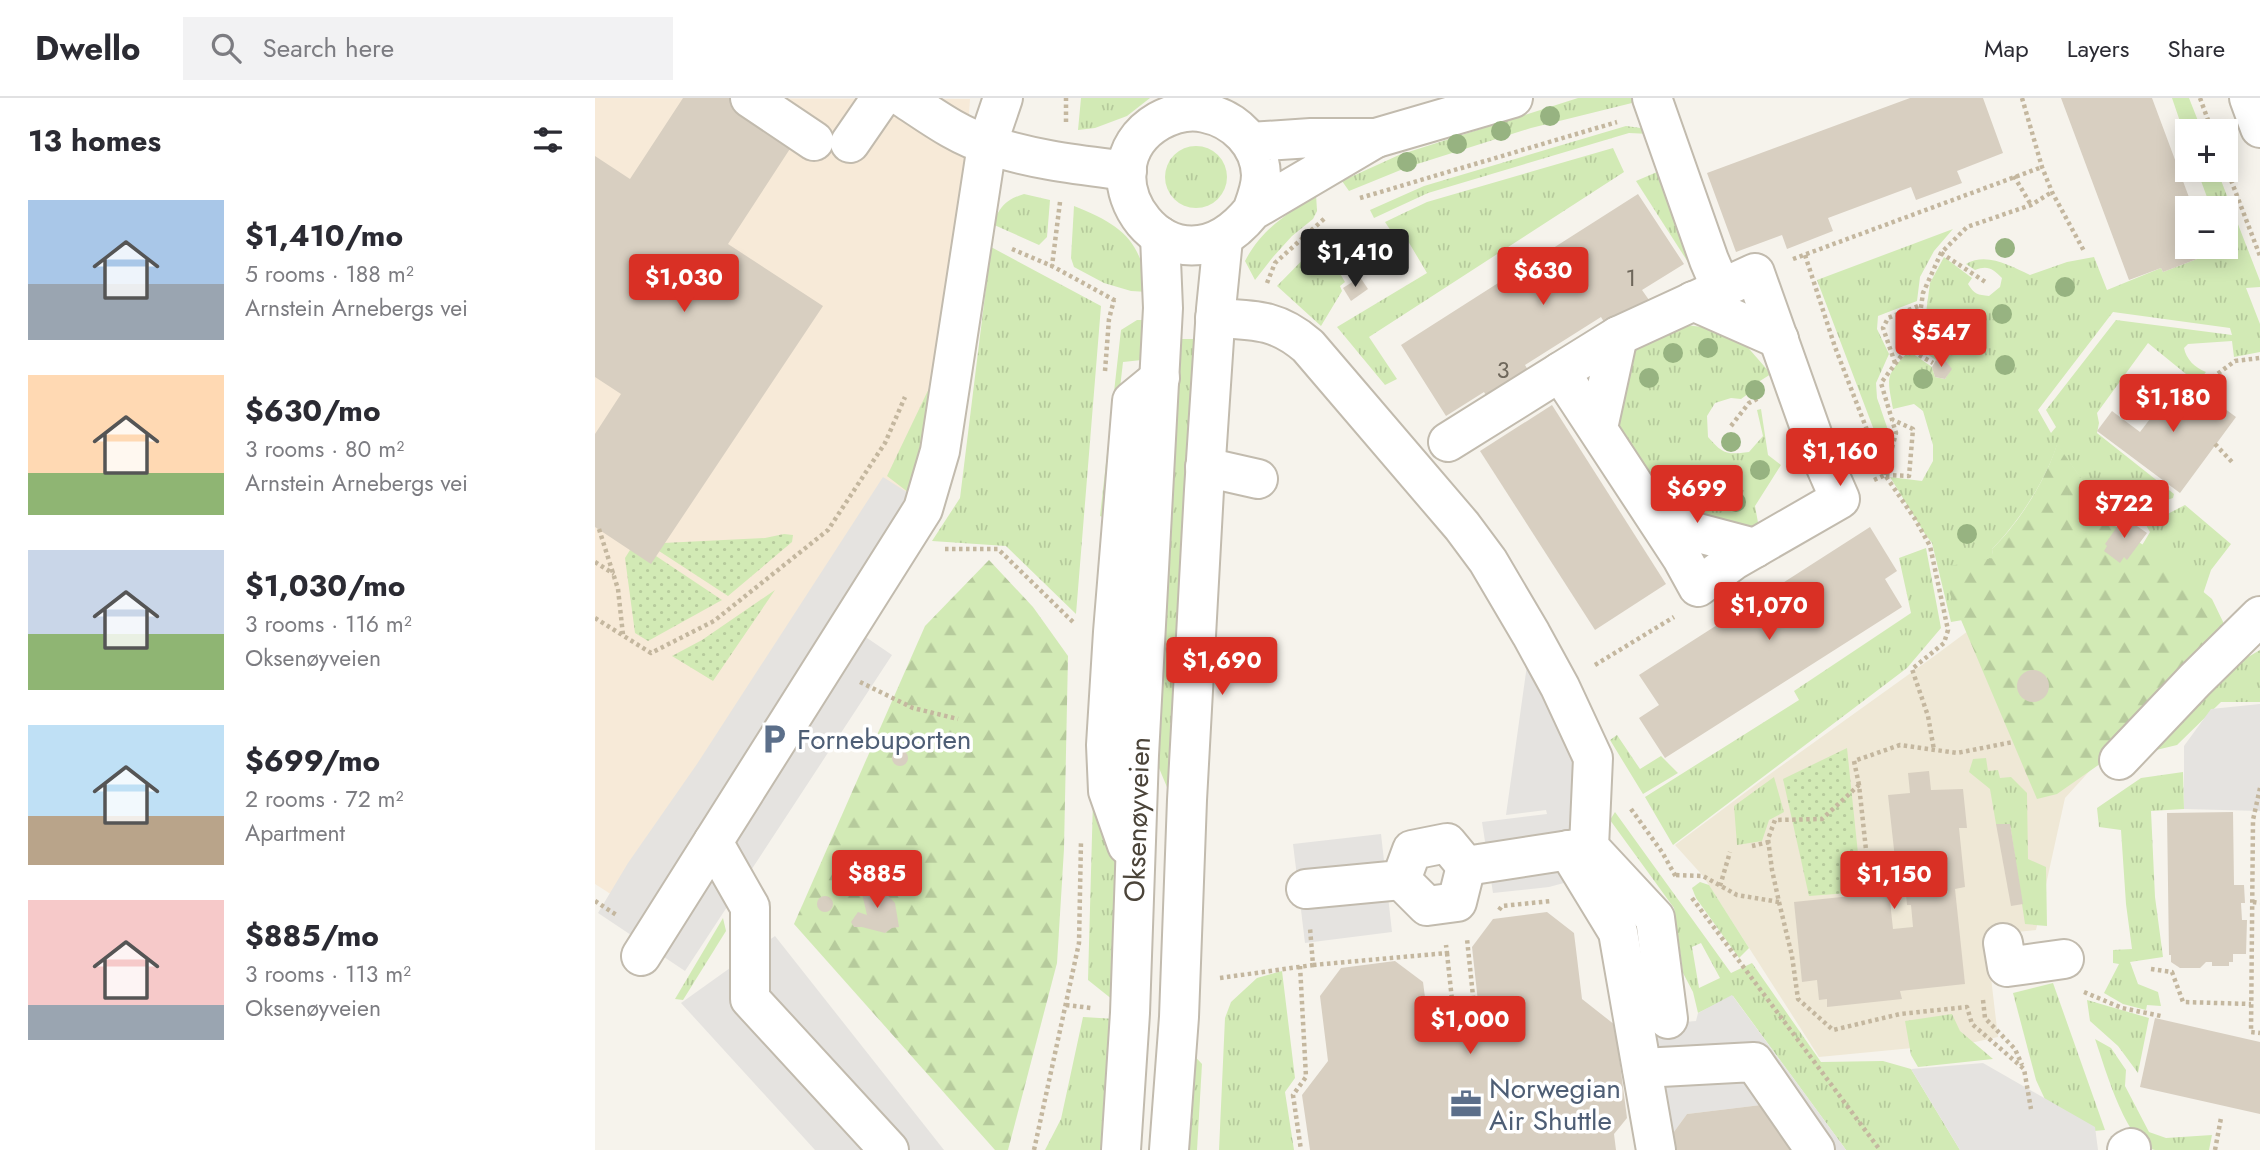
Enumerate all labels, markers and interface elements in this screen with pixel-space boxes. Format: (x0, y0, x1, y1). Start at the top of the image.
search box (183, 17, 673, 80)
text: Dwello (35, 25, 141, 72)
icon: search (207, 29, 245, 67)
text: Search here (263, 29, 394, 67)
text: Map (1984, 31, 2029, 66)
text: Layers (2067, 31, 2129, 66)
text: Share (2167, 31, 2225, 66)
text: 13 homes (28, 119, 161, 162)
map controls (2175, 119, 2238, 259)
button: + (2175, 119, 2238, 182)
icon: filters (529, 121, 567, 159)
button: − (2175, 196, 2238, 259)
text: $1,410/mo (245, 214, 403, 257)
icon: home (84, 228, 168, 312)
pin: $1,410 (1298, 230, 1412, 289)
text: $1,410 (1317, 235, 1393, 269)
pin: $630 (1502, 248, 1584, 307)
text: $630 (1513, 253, 1573, 287)
pin: $1,030 (627, 254, 741, 314)
text: 5 rooms · 188 m² (245, 257, 414, 291)
text: $1,030 (645, 260, 723, 294)
house number: 1 (1626, 260, 1636, 295)
text: Arnstein Arnebergs vei (245, 291, 468, 325)
pin: $547 (1900, 310, 1982, 369)
text: $547 (1911, 315, 1971, 349)
house number: 3 (1496, 352, 1510, 387)
pin: $1,180 (2116, 374, 2230, 434)
text: $1,180 (2136, 380, 2210, 414)
text: $630/mo (245, 389, 381, 432)
icon: home (84, 403, 168, 487)
pin: $1,160 (1783, 428, 1897, 488)
text: 3 rooms · 80 m² (245, 432, 404, 466)
text: $1,160 (1802, 434, 1878, 468)
text: Arnstein Arnebergs vei (245, 466, 468, 500)
pin: $699 (1656, 466, 1738, 525)
text: $699 (1667, 471, 1727, 505)
pin: $722 (2083, 480, 2165, 540)
text: $722 (2095, 486, 2153, 520)
text: $1,030/mo (245, 564, 405, 607)
icon: home (84, 578, 168, 662)
pin: $1,070 (1712, 582, 1826, 642)
text: $1,070 (1730, 588, 1808, 622)
text: 3 rooms · 116 m² (245, 607, 412, 641)
pin: $1,690 (1165, 638, 1279, 697)
text: Oksenøyveien (245, 641, 381, 675)
text: $1,690 (1182, 643, 1262, 677)
place label: Fornebuporten (797, 719, 972, 760)
parking icon: Fornebuporten (757, 722, 791, 756)
street label: Oksenøyveien (1113, 736, 1160, 903)
text: $699/mo (245, 739, 380, 782)
icon: home (84, 753, 168, 837)
text: 2 rooms · 72 m² (245, 782, 404, 816)
text: Apartment (245, 816, 345, 850)
pin: $885 (836, 850, 918, 910)
pin: $1,150 (1837, 852, 1951, 911)
text: $885 (848, 856, 906, 890)
text: $1,150 (1856, 857, 1932, 891)
text: $885/mo (245, 914, 379, 957)
icon: home (84, 928, 168, 1012)
text: 3 rooms · 113 m² (245, 957, 411, 991)
text: Oksenøyveien (245, 991, 381, 1025)
pin: $1,000 (1413, 996, 1527, 1056)
text: $1,000 (1430, 1002, 1510, 1036)
place label: Norwegian Air Shuttle (1489, 1068, 1621, 1141)
office icon: Norwegian Air Shuttle (1449, 1087, 1483, 1121)

